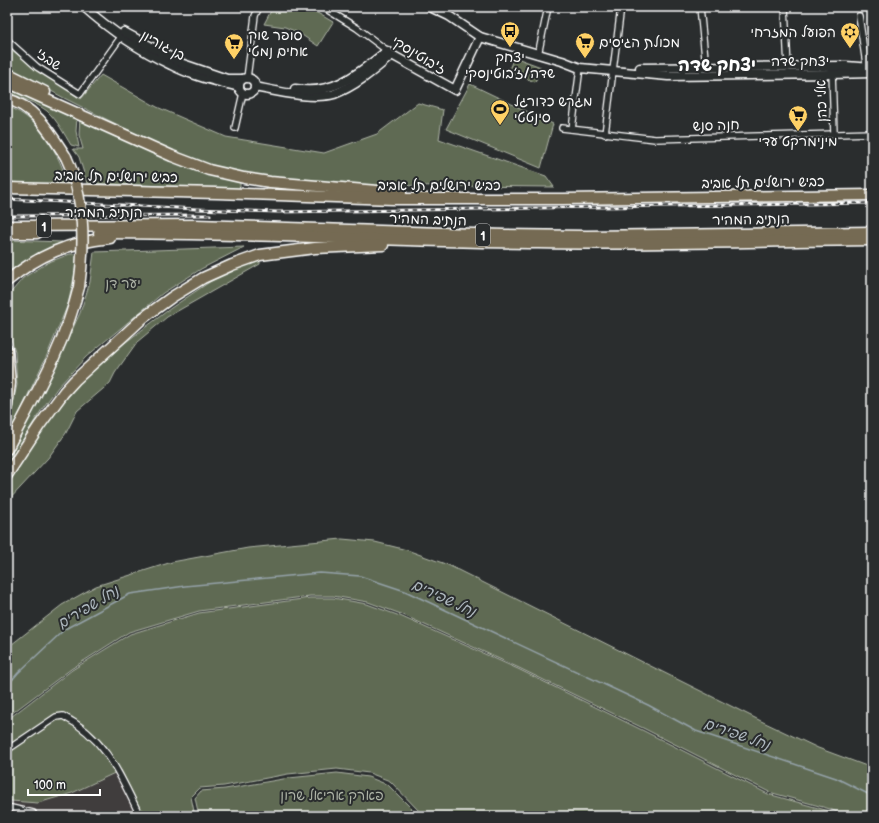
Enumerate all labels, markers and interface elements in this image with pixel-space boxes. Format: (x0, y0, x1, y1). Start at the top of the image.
bus stop icon: יצחק שדה/ז׳בוטינסקי (499, 20, 521, 48)
synagogue icon: הפועל המזרחי (839, 21, 861, 49)
place label: הפועל המזרחי (751, 24, 836, 41)
street label: בן גוריון (138, 27, 188, 64)
place label: סופר שוק אחים נמטי (248, 27, 308, 60)
supermarket icon: מכולת הגיסים (574, 31, 596, 59)
supermarket icon: סופר שוק אחים נמטי (223, 32, 245, 60)
street label: ז'בוטינסקי (389, 33, 449, 78)
place label: מכולת הגיסים (599, 34, 680, 51)
street label: שבזי (33, 45, 65, 74)
place label: יצחק שדה/ז׳בוטינסקי (465, 49, 555, 82)
street label: יצחק שדה (771, 53, 829, 70)
district label: יצחק שדה (678, 55, 756, 76)
street label: אלי כהן (812, 79, 831, 122)
place label: מגרש כדורגל סינטטי (514, 93, 593, 126)
sports icon: מגרש כדורגל סינטטי (489, 98, 511, 126)
supermarket icon: מינימרקט עדי (787, 104, 809, 132)
street label: חנה סנש (692, 116, 740, 135)
place label: מינימרקט עדי (759, 133, 837, 150)
street label: כביש ירושלים תל אביב (54, 167, 178, 186)
street label: כביש ירושלים תל אביב (701, 173, 825, 192)
street label: כביש ירושלים תל אביב (377, 177, 501, 194)
street label: הנתיב המהיר (65, 204, 143, 221)
street label: הנתיב המהיר (389, 210, 467, 229)
street label: הנתיב המהיר (712, 210, 790, 229)
road number: 1 (37, 215, 51, 237)
road number: 1 (476, 224, 490, 246)
park label: יער דן (105, 275, 141, 292)
water label: נחל שפירים (409, 575, 480, 622)
water label: נחל שפירים (54, 581, 124, 633)
water label: נחל שפירים (701, 714, 774, 755)
scale bar (28, 771, 100, 797)
text: 100 m (34, 778, 66, 793)
park label: פארק אריאל שרון (280, 787, 384, 804)

